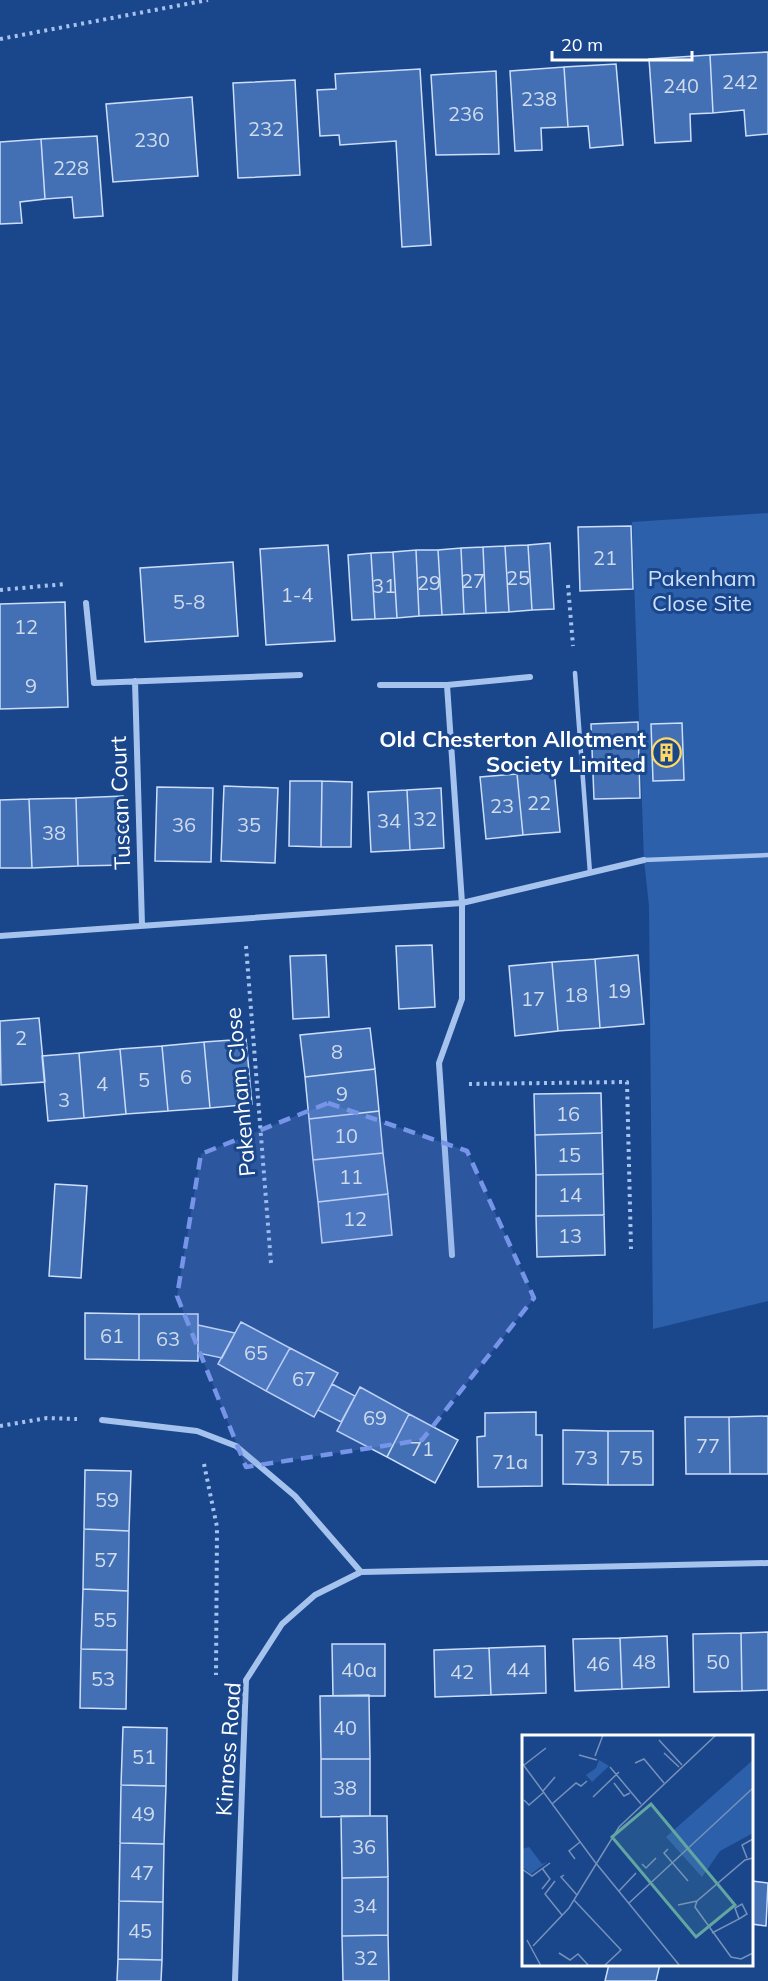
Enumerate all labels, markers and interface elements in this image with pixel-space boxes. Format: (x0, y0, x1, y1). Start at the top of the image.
scale bar (552, 24, 692, 62)
text: 20 m (561, 33, 603, 56)
house number: 242 (722, 69, 758, 94)
house number: 240 (663, 73, 699, 98)
house number: 238 (521, 86, 557, 111)
house number: 236 (448, 101, 484, 126)
house number: 232 (248, 116, 284, 141)
house number: 230 (134, 127, 170, 152)
house number: 228 (53, 155, 89, 180)
house number: 21 (593, 545, 617, 570)
park label: Pakenham Close Site (648, 564, 756, 617)
house number: 25 (506, 565, 530, 590)
house number: 27 (461, 568, 485, 593)
house number: 29 (417, 570, 441, 595)
house number: 31 (372, 573, 396, 598)
house number: 1-4 (281, 582, 313, 607)
house number: 5-8 (173, 589, 205, 614)
house number: 12 (14, 614, 38, 639)
house number: 9 (25, 673, 37, 698)
place label: Old Chesterton Allotment Society Limited (379, 725, 646, 778)
street label: Tuscan Court (104, 735, 136, 870)
building icon: Old Chesterton Allotment Society Limited (651, 736, 683, 768)
house number: 22 (527, 790, 551, 815)
house number: 23 (490, 793, 514, 818)
house number: 32 (413, 806, 437, 831)
house number: 34 (377, 808, 401, 833)
house number: 36 (172, 812, 196, 837)
house number: 35 (237, 812, 261, 837)
house number: 38 (42, 820, 66, 845)
house number: 19 (607, 978, 631, 1003)
house number: 18 (564, 982, 588, 1007)
house number: 17 (521, 986, 545, 1011)
street label: Pakenham Close (219, 1006, 261, 1178)
house number: 2 (15, 1025, 27, 1050)
house number: 8 (331, 1039, 343, 1064)
house number: 6 (180, 1064, 192, 1089)
house number: 5 (138, 1067, 150, 1092)
house number: 4 (96, 1071, 108, 1096)
house number: 9 (336, 1081, 348, 1106)
house number: 3 (58, 1087, 70, 1112)
house number: 16 (556, 1101, 580, 1126)
house number: 10 (334, 1123, 358, 1148)
house number: 15 (557, 1142, 581, 1167)
house number: 11 (339, 1164, 363, 1189)
house number: 14 (558, 1182, 582, 1207)
house number: 12 (343, 1206, 367, 1231)
house number: 13 (558, 1223, 582, 1248)
house number: 61 (100, 1323, 124, 1348)
house number: 63 (156, 1326, 180, 1351)
house number: 65 (244, 1340, 268, 1365)
house number: 67 (292, 1366, 316, 1391)
house number: 69 (363, 1405, 387, 1430)
house number: 77 (696, 1433, 720, 1458)
house number: 71 (410, 1436, 434, 1461)
house number: 73 (574, 1445, 598, 1470)
house number: 75 (619, 1445, 643, 1470)
house number: 71a (492, 1449, 528, 1474)
house number: 59 (95, 1487, 119, 1512)
house number: 57 (94, 1547, 118, 1572)
house number: 55 (93, 1607, 117, 1632)
house number: 48 (632, 1649, 656, 1674)
house number: 50 (706, 1649, 730, 1674)
house number: 46 (586, 1651, 610, 1676)
house number: 40a (341, 1657, 377, 1682)
house number: 44 (506, 1657, 530, 1682)
house number: 42 (450, 1659, 474, 1684)
house number: 53 (91, 1666, 115, 1691)
street label: Kinross Road (209, 1681, 247, 1817)
house number: 40 (333, 1715, 357, 1740)
inset map (522, 1735, 753, 1966)
house number: 51 (132, 1744, 156, 1769)
house number: 38 (333, 1775, 357, 1800)
house number: 49 (131, 1801, 155, 1826)
house number: 36 (352, 1834, 376, 1859)
house number: 47 (130, 1860, 154, 1885)
house number: 34 (353, 1893, 377, 1918)
house number: 45 (128, 1918, 152, 1943)
house number: 32 (354, 1945, 378, 1970)

